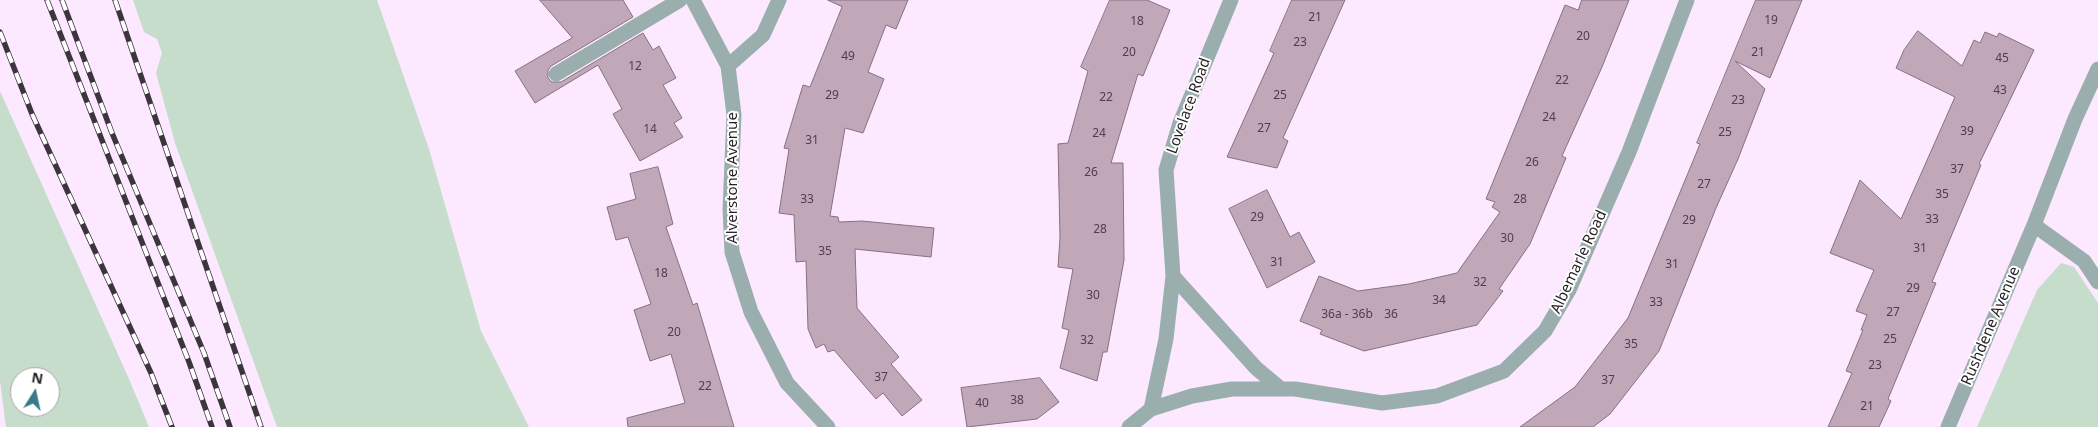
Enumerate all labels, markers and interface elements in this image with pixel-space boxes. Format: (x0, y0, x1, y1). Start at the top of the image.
house number: 21 (1308, 11, 1322, 25)
house number: 19 (1764, 14, 1778, 28)
house number: 18 (1130, 15, 1144, 29)
house number: 20 (1576, 30, 1590, 44)
house number: 23 (1293, 36, 1307, 50)
house number: 20 (1122, 46, 1136, 60)
house number: 21 (1751, 46, 1765, 60)
house number: 49 (841, 50, 855, 64)
house number: 45 (1995, 52, 2009, 66)
street label: Lovelace Road (1163, 56, 1215, 156)
house number: 12 (628, 60, 642, 74)
house number: 22 (1555, 74, 1569, 88)
house number: 43 (1993, 84, 2007, 98)
house number: 29 (825, 89, 839, 103)
house number: 25 (1273, 89, 1287, 103)
house number: 22 (1099, 91, 1113, 105)
house number: 23 (1731, 94, 1745, 108)
house number: 24 (1542, 111, 1556, 125)
street label: Alverstone Avenue (724, 112, 742, 244)
house number: 27 (1257, 122, 1271, 136)
house number: 14 (643, 123, 657, 137)
house number: 39 (1960, 125, 1974, 139)
house number: 25 (1718, 126, 1732, 140)
house number: 24 (1092, 127, 1106, 141)
house number: 31 (805, 134, 819, 148)
house number: 26 (1525, 156, 1539, 170)
house number: 37 (1950, 163, 1964, 177)
house number: 26 (1084, 166, 1098, 180)
house number: 27 (1697, 178, 1711, 192)
house number: 35 (1935, 188, 1949, 202)
house number: 33 (800, 193, 814, 207)
house number: 28 (1513, 193, 1527, 207)
street label: Albemarle Road (1547, 207, 1611, 317)
house number: 29 (1250, 211, 1264, 225)
house number: 33 (1925, 213, 1939, 227)
house number: 29 (1682, 214, 1696, 228)
house number: 28 (1093, 223, 1107, 237)
house number: 30 (1500, 232, 1514, 246)
house number: 31 (1913, 242, 1927, 256)
house number: 35 (818, 245, 832, 259)
house number: 31 (1270, 256, 1284, 270)
house number: 31 (1665, 258, 1679, 272)
street label: Rushdene Avenue (1958, 264, 2024, 388)
house number: 18 (654, 267, 668, 281)
house number: 32 (1473, 276, 1487, 290)
house number: 29 (1906, 282, 1920, 296)
house number: 30 (1086, 289, 1100, 303)
house number: 34 (1432, 294, 1446, 308)
house number: 33 (1649, 296, 1663, 310)
house number: 27 (1886, 306, 1900, 320)
house number: 36a - 36b (1321, 308, 1373, 322)
house number: 36 (1384, 308, 1398, 322)
house number: 20 (667, 326, 681, 340)
house number: 25 (1883, 333, 1897, 347)
house number: 32 (1080, 334, 1094, 348)
house number: 35 (1624, 338, 1638, 352)
house number: 23 (1868, 359, 1882, 373)
north arrow (10, 367, 60, 417)
text: N (30, 367, 45, 388)
house number: 37 (874, 371, 888, 385)
house number: 37 (1601, 374, 1615, 388)
house number: 22 (698, 380, 712, 394)
house number: 38 (1010, 394, 1024, 408)
house number: 40 (975, 397, 989, 411)
house number: 21 (1860, 400, 1874, 414)

